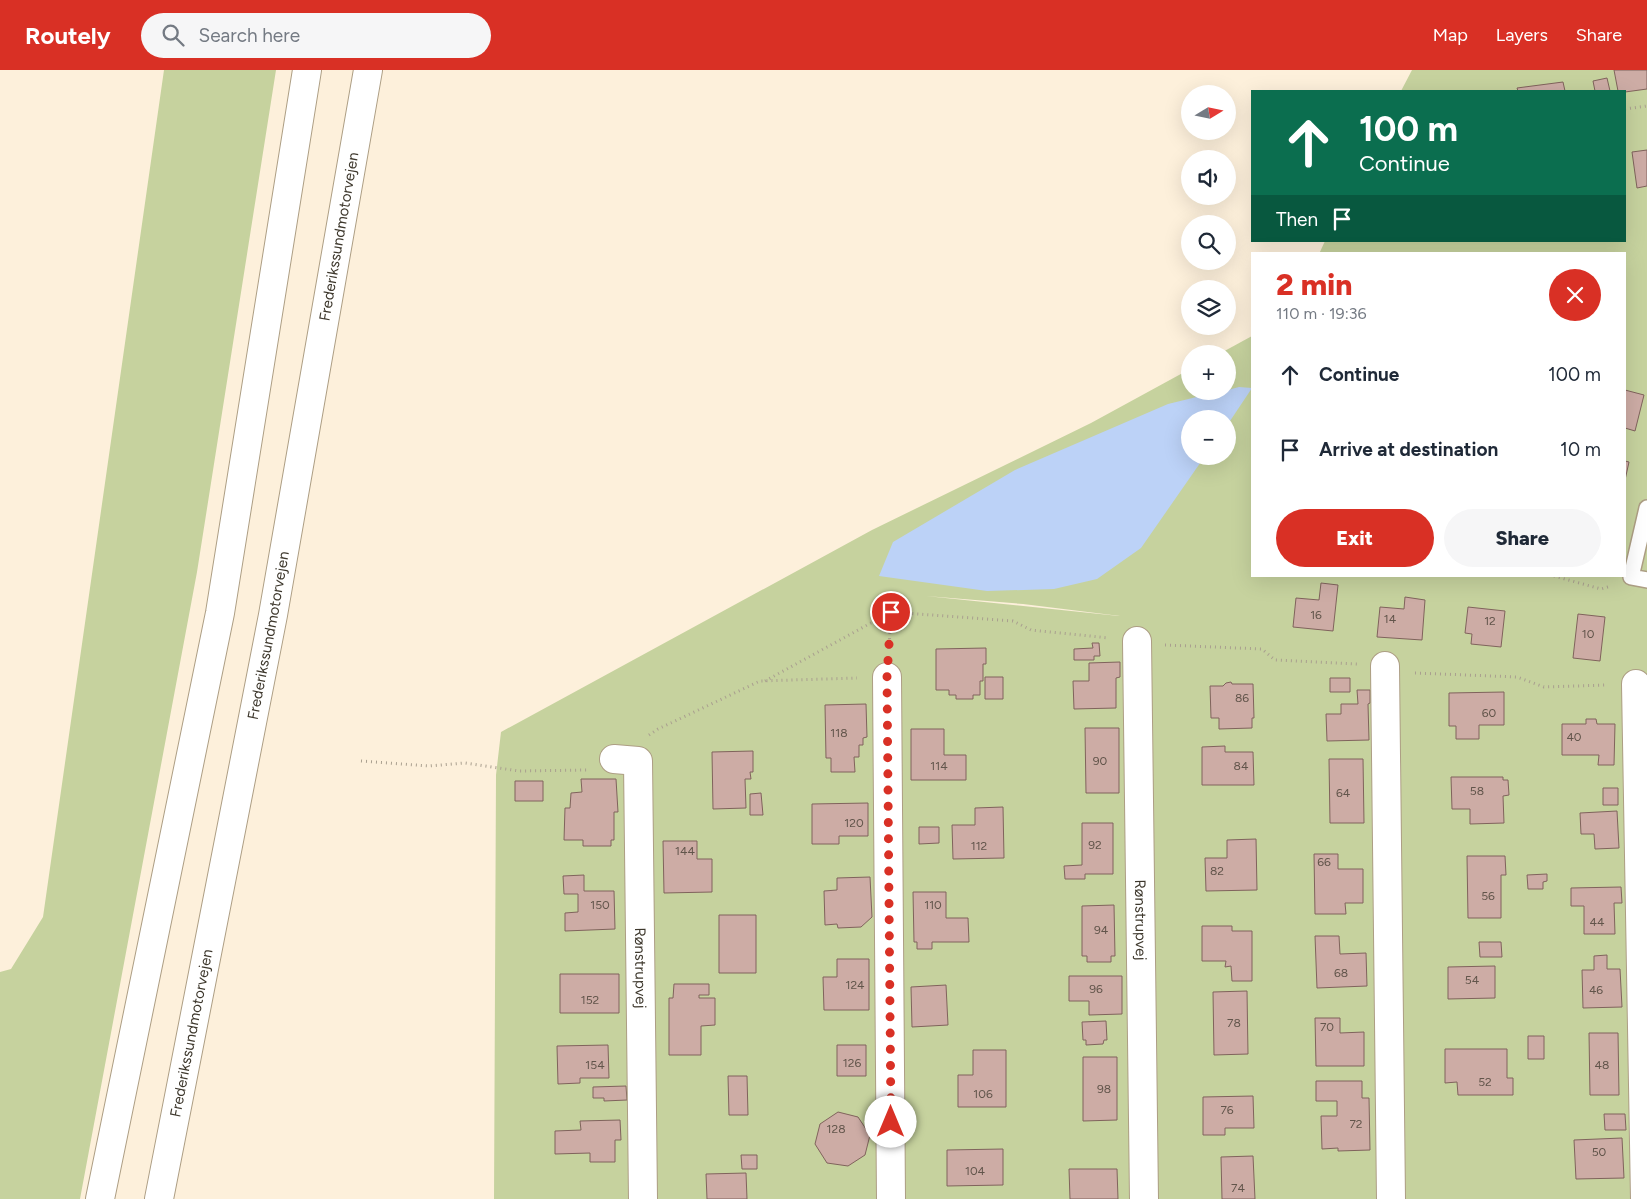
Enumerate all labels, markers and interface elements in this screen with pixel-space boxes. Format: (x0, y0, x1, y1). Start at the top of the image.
search box (141, 13, 491, 58)
text: Routely (25, 21, 111, 50)
icon: search (159, 21, 187, 49)
text: Search here (199, 24, 300, 47)
text: Map (1433, 24, 1468, 46)
text: Layers (1496, 24, 1548, 46)
text: Share (1576, 24, 1622, 46)
north arrow (1181, 85, 1236, 140)
map controls (1181, 85, 1236, 465)
text: 100 m (1359, 108, 1458, 150)
icon: ahead (1276, 110, 1341, 175)
button: sound (1181, 150, 1236, 205)
text: Continue (1359, 150, 1450, 177)
street label: Frederikssundmotorvejen (315, 151, 362, 323)
icon: arrive (1328, 205, 1356, 233)
text: Then (1276, 208, 1318, 231)
button: search (1181, 215, 1236, 270)
text: 2 min (1276, 266, 1353, 303)
button: close (1549, 269, 1601, 321)
button: layers (1181, 280, 1236, 335)
text: 110 m · 19:36 (1276, 304, 1366, 323)
button: + (1181, 345, 1236, 400)
icon: ahead (1276, 361, 1304, 389)
text: Continue (1319, 363, 1399, 386)
text: 100 m (1548, 363, 1601, 386)
button: − (1181, 410, 1236, 465)
icon: arrive (1276, 436, 1304, 464)
text: Arrive at destination (1319, 438, 1498, 461)
text: 10 m (1560, 438, 1601, 461)
button: Exit (1276, 509, 1434, 567)
button: Share (1444, 509, 1601, 567)
street label: Frederikssundmotorvejen (244, 550, 293, 721)
pin (870, 591, 912, 633)
icon: arrive (877, 598, 905, 626)
house number: 16 (1310, 608, 1322, 622)
house number: 14 (1384, 612, 1397, 626)
house number: 12 (1484, 614, 1496, 628)
house number: 10 (1582, 627, 1595, 641)
house number: 86 (1235, 691, 1249, 705)
house number: 60 (1482, 706, 1497, 720)
house number: 118 (830, 726, 848, 740)
house number: 40 (1566, 730, 1582, 744)
house number: 90 (1093, 754, 1108, 768)
house number: 114 (930, 759, 948, 773)
house number: 84 (1234, 759, 1249, 773)
house number: 58 (1470, 784, 1484, 798)
house number: 64 (1336, 786, 1351, 800)
house number: 120 (844, 816, 864, 830)
house number: 92 (1088, 838, 1102, 852)
house number: 112 (971, 839, 987, 853)
house number: 144 (675, 844, 695, 858)
house number: 66 (1317, 855, 1331, 869)
house number: 82 (1210, 864, 1224, 878)
street label: Rønstrupvej (1131, 879, 1150, 961)
house number: 56 (1481, 889, 1495, 903)
house number: 150 (590, 898, 610, 912)
house number: 110 (924, 898, 942, 912)
house number: 44 (1590, 915, 1605, 929)
house number: 94 (1094, 923, 1109, 937)
street label: Rønstrupvej (631, 927, 650, 1009)
street label: Frederikssundmotorvejen (166, 947, 217, 1119)
house number: 68 (1334, 966, 1348, 980)
house number: 54 (1465, 973, 1480, 987)
house number: 124 (845, 978, 865, 992)
house number: 96 (1089, 982, 1103, 996)
house number: 46 (1589, 983, 1603, 997)
house number: 152 (581, 993, 599, 1007)
house number: 78 (1227, 1016, 1241, 1030)
house number: 70 (1320, 1020, 1334, 1034)
house number: 126 (843, 1056, 861, 1070)
house number: 154 (585, 1058, 605, 1072)
house number: 48 (1595, 1058, 1609, 1072)
house number: 52 (1478, 1075, 1492, 1089)
house number: 98 (1097, 1082, 1111, 1096)
house number: 106 (973, 1087, 993, 1101)
position arrow (864, 1095, 916, 1147)
house number: 76 (1220, 1103, 1234, 1117)
house number: 72 (1349, 1117, 1363, 1131)
house number: 128 (826, 1122, 846, 1136)
house number: 50 (1592, 1145, 1607, 1159)
house number: 104 (965, 1164, 986, 1178)
house number: 74 (1231, 1181, 1245, 1195)

